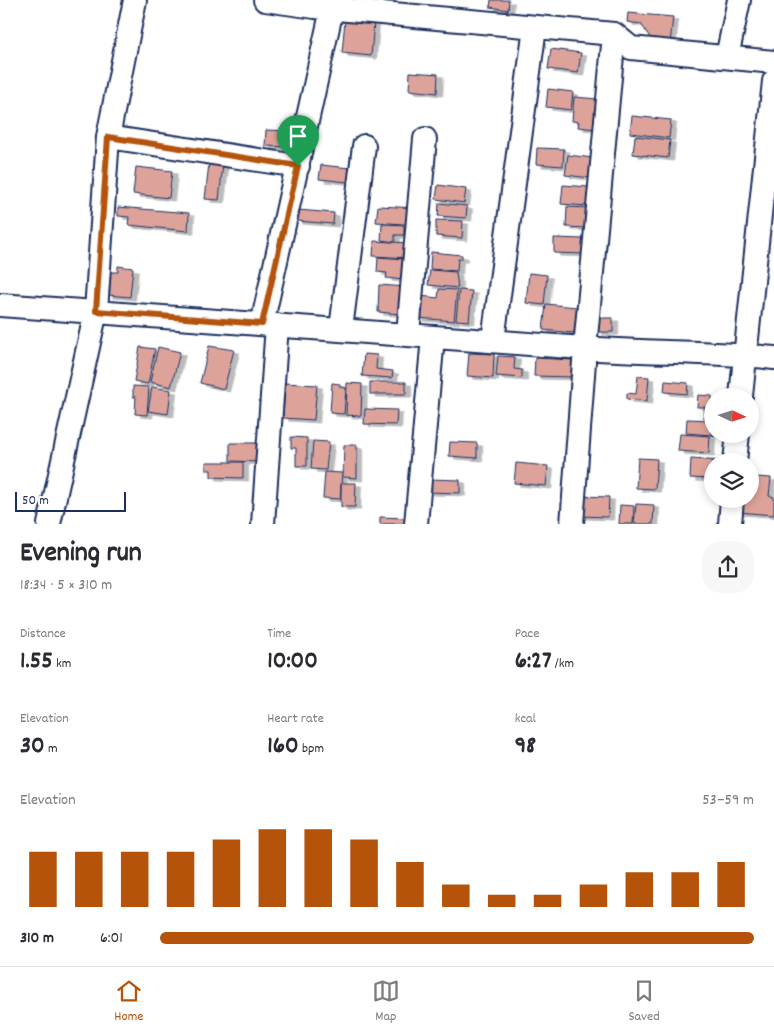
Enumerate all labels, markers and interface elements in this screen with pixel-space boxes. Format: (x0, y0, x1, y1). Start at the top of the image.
pin (277, 115, 319, 166)
icon: arrive (284, 122, 312, 150)
north arrow (704, 388, 759, 442)
map controls (704, 388, 759, 508)
button: layers (704, 453, 759, 508)
scale bar (15, 488, 126, 512)
text: 50 m (22, 491, 49, 511)
text: Evening run (20, 535, 142, 575)
button: share (702, 541, 754, 593)
text: 18:34 · 5 × 310 m (20, 574, 112, 597)
text: Distance (20, 624, 66, 644)
text: Time (267, 624, 291, 644)
text: Pace (515, 624, 539, 644)
text: 1.55 (20, 644, 53, 680)
text: 10:00 (267, 644, 318, 680)
text: 6:27 (515, 644, 552, 680)
text: km (53, 654, 71, 674)
text: /km (552, 654, 574, 674)
text: Elevation (20, 709, 69, 729)
text: Heart rate (267, 709, 324, 729)
text: kcal (515, 709, 536, 729)
text: 30 (20, 729, 45, 765)
text: 160 (267, 729, 299, 765)
text: 98 (515, 729, 536, 765)
text: m (45, 739, 58, 759)
text: bpm (299, 739, 324, 759)
text: Elevation (20, 789, 76, 812)
text: 53–59 m (702, 789, 754, 812)
text: 310 m (20, 927, 54, 950)
text: 6:01 (100, 927, 123, 950)
tab: Home (114, 977, 143, 1027)
tab: Map (372, 977, 400, 1027)
tab: Saved (628, 977, 660, 1027)

